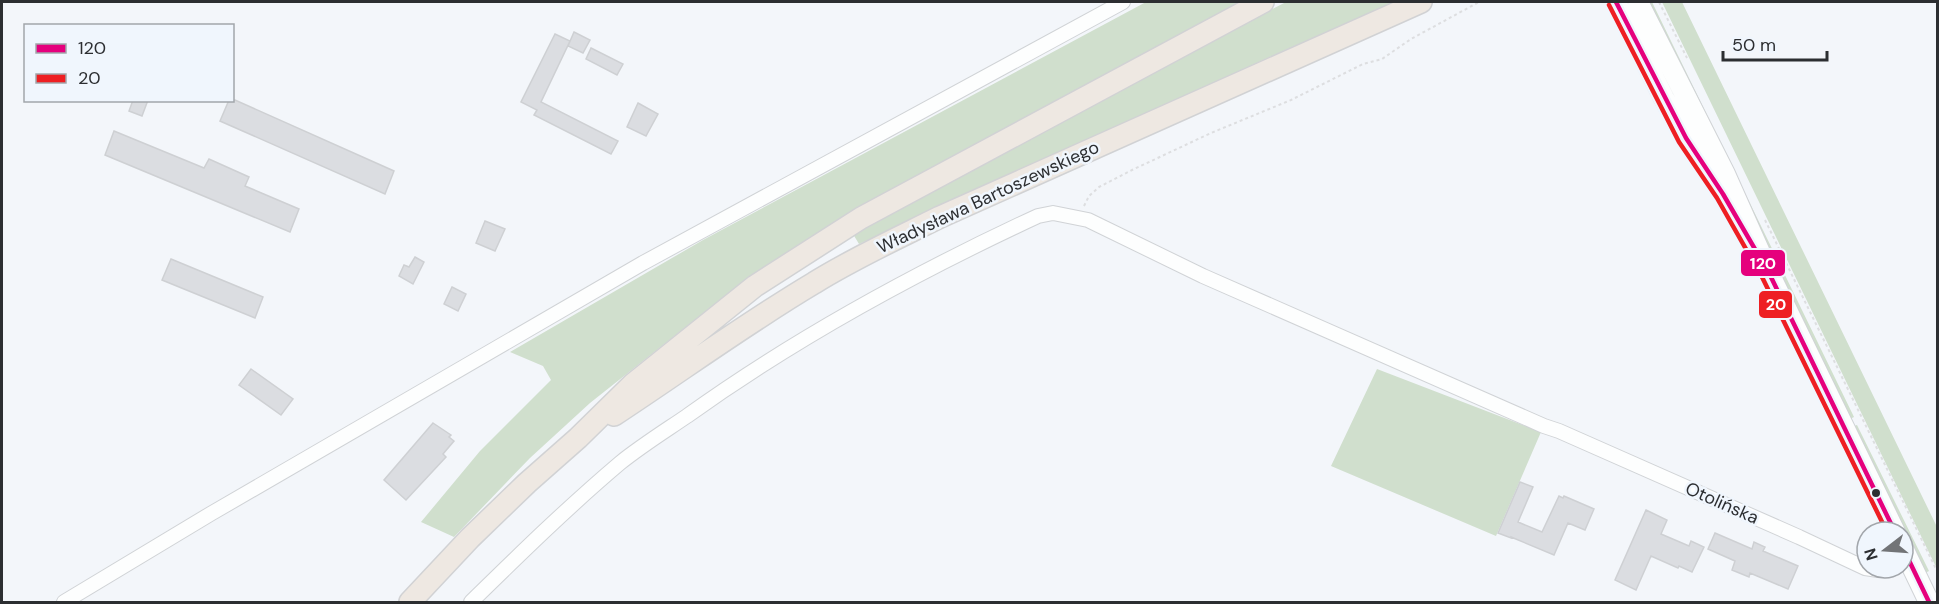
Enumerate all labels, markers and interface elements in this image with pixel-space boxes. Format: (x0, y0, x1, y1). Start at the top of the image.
legend (24, 24, 234, 102)
scale bar (1723, 24, 1826, 62)
text: 50 m (1732, 33, 1776, 57)
text: 120 (78, 36, 106, 60)
text: 20 (78, 66, 101, 90)
street label: Władysława Bartoszewskiego (873, 135, 1103, 259)
line badge: 120 (1740, 249, 1786, 277)
text: 120 (1750, 253, 1776, 274)
line badge: 20 (1758, 290, 1793, 319)
text: 20 (1766, 294, 1786, 315)
street label: Otolińska (1682, 476, 1762, 530)
unlabelled marker (1870, 487, 1882, 499)
north arrow (1855, 520, 1915, 580)
text: N (1859, 546, 1883, 563)

